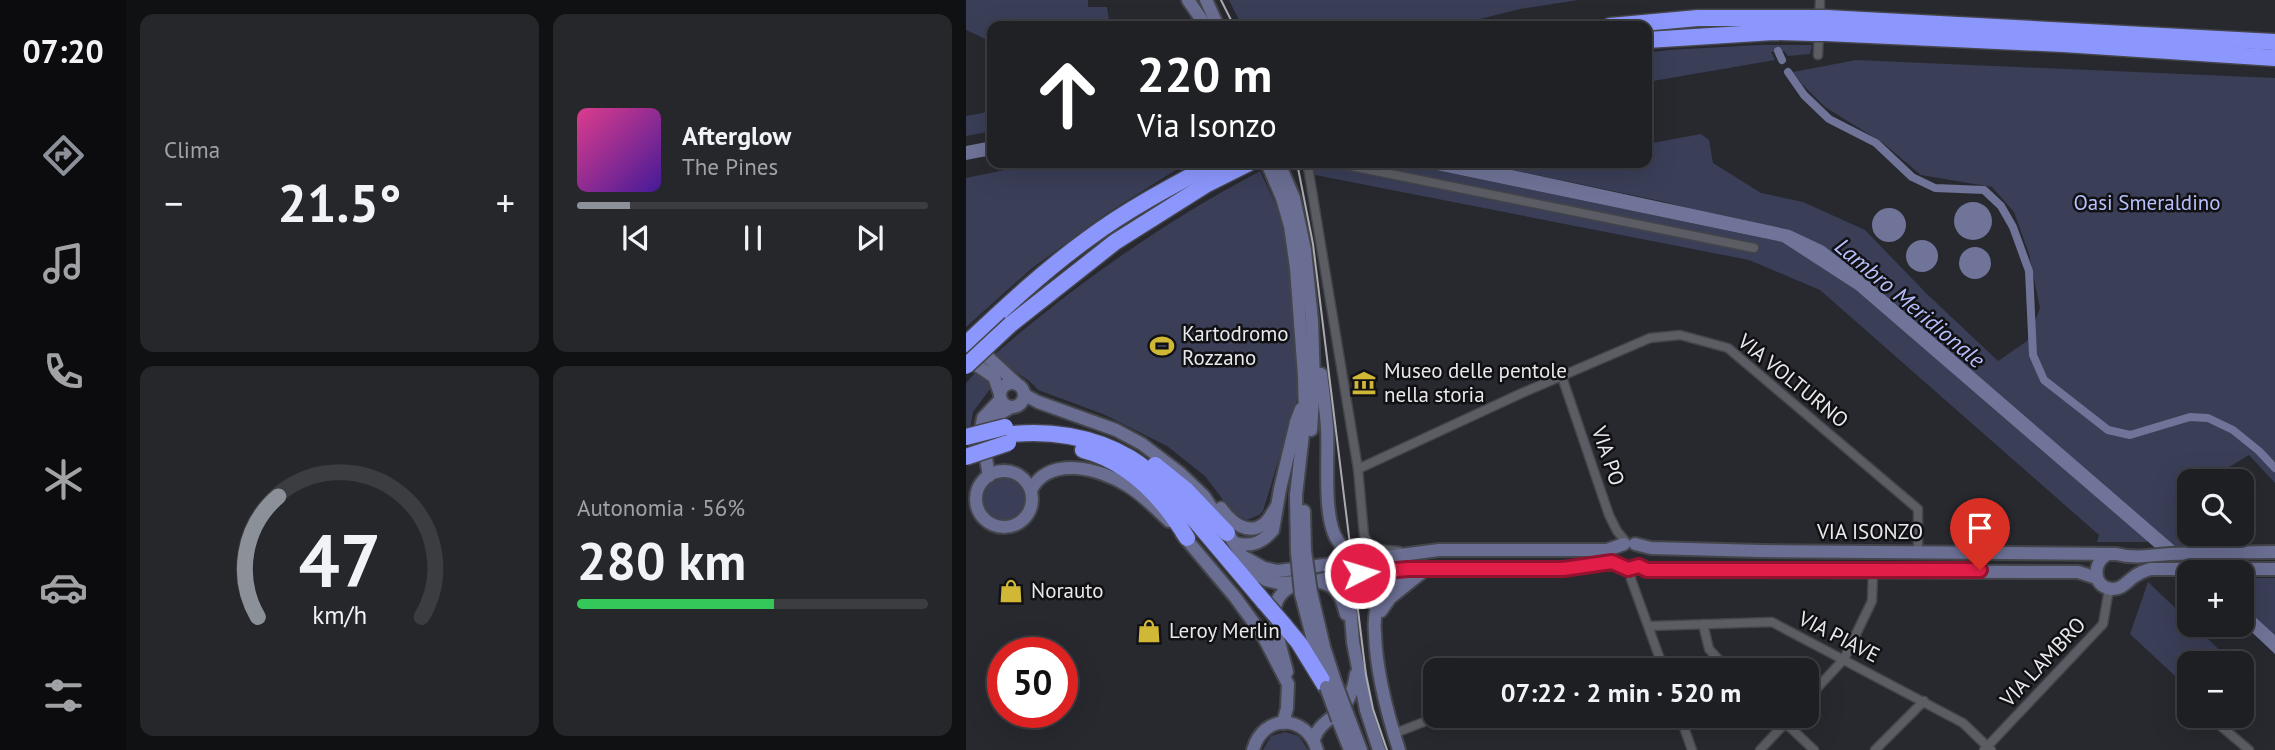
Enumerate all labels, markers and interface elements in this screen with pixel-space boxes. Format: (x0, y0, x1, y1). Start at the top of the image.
text: 07:20 (22, 30, 104, 72)
text: 220 m (1137, 42, 1272, 106)
icon: ahead (1022, 49, 1113, 140)
text: Via Isonzo (1137, 104, 1277, 146)
text: Afterglow (682, 119, 791, 152)
icon: directions (39, 131, 88, 180)
text: Clima (164, 135, 220, 164)
text: The Pines (682, 152, 778, 181)
text: 21.5° (278, 169, 401, 236)
text: − (164, 178, 183, 227)
text: + (496, 178, 515, 227)
park label: Oasi Smeraldino (2073, 189, 2221, 216)
icon: previous (617, 219, 655, 257)
icon: pause (734, 219, 772, 257)
icon: next (851, 219, 889, 257)
water label: Lambro Meridionale (1829, 231, 1992, 374)
icon: music (39, 239, 88, 288)
place label: Kartodromo Rozzano (1182, 320, 1289, 371)
street label: VIA VOLTURNO (1732, 327, 1854, 434)
sports icon: Kartodromo Rozzano (1148, 332, 1176, 360)
icon: phone (39, 347, 88, 396)
place label: Museo delle pentole nella storia (1384, 357, 1567, 408)
museum icon: Museo delle pentole nella storia (1350, 369, 1378, 397)
street label: VIA PO (1585, 422, 1631, 489)
icon: climate (39, 455, 88, 504)
map controls (2177, 469, 2254, 728)
button: search (2177, 469, 2254, 546)
text: Autonomia · 56% (577, 493, 745, 522)
pin (1950, 498, 2010, 570)
icon: arrive (1961, 509, 1999, 547)
text: 47 (298, 513, 381, 607)
street label: VIA ISONZO (1816, 518, 1923, 545)
text: 280 km (577, 527, 746, 594)
position arrow (1323, 536, 1397, 610)
button: + (2177, 560, 2254, 637)
icon: car (39, 563, 88, 612)
shop icon: Norauto (997, 577, 1025, 605)
place label: Norauto (1031, 577, 1103, 604)
text: km/h (312, 599, 367, 631)
street label: VIA PIAVE (1793, 604, 1884, 668)
street label: VIA LAMBRO (1993, 611, 2091, 713)
shop icon: Leroy Merlin (1135, 617, 1163, 645)
place label: Leroy Merlin (1169, 617, 1280, 644)
speed limit sign: 50 (987, 637, 1078, 728)
button: − (2177, 651, 2254, 728)
icon: filters (39, 671, 88, 720)
text: 07:22 · 2 min · 520 m (1501, 676, 1741, 709)

